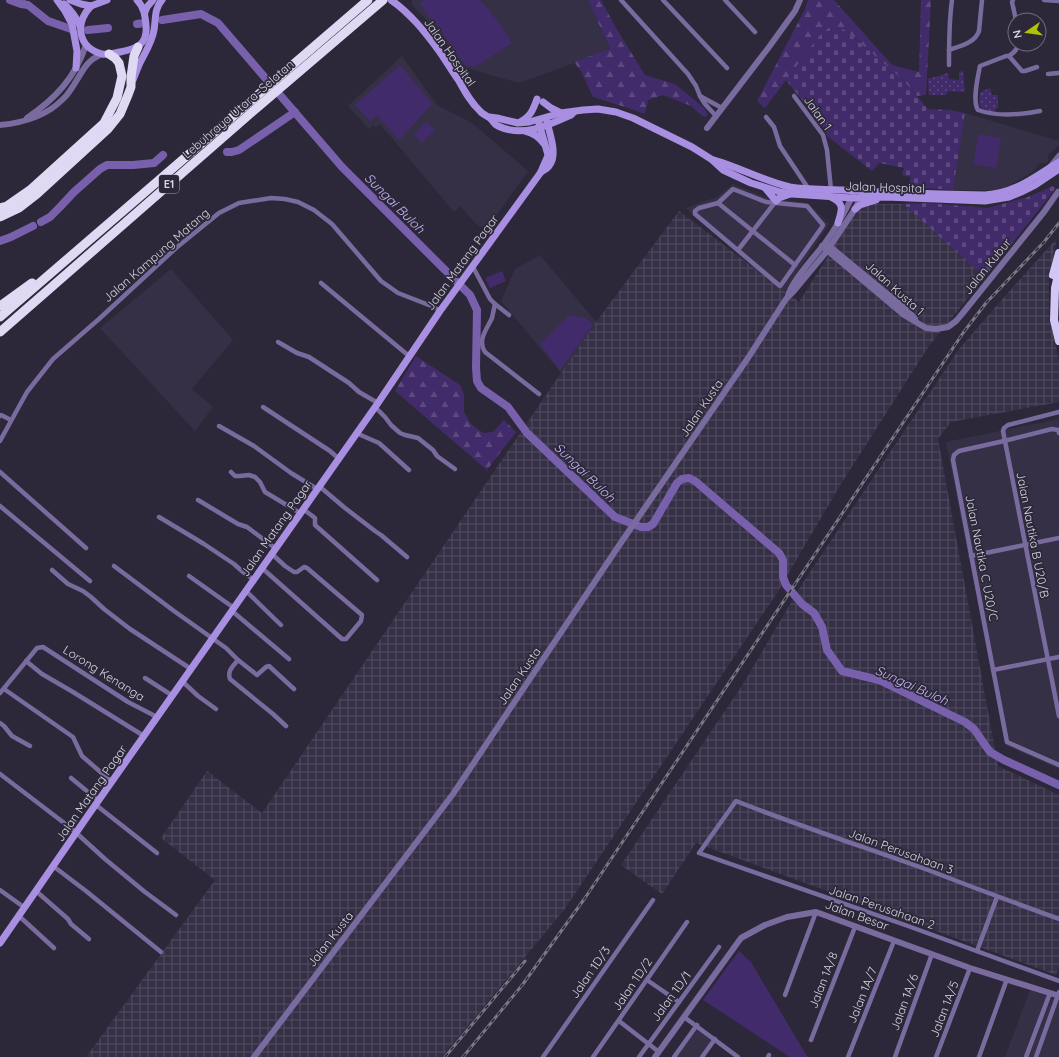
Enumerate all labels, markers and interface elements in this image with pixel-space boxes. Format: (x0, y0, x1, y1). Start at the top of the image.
north arrow (1007, 12, 1047, 52)
street label: Jalan Hospital (421, 15, 479, 89)
text: N (1010, 29, 1025, 40)
street label: Lebuhraya Utara–Selatan (179, 56, 297, 162)
street label: Jalan 1 (801, 93, 835, 133)
water label: Sungai Buloh (362, 170, 429, 237)
road number: E1 (159, 175, 179, 193)
street label: Jalan Hospital (845, 178, 925, 196)
street label: Jalan Kampung Matang (100, 205, 212, 305)
street label: Jalan Matang Pagar (422, 211, 502, 313)
street label: Jalan Kubur (960, 235, 1014, 297)
street label: Jalan Kusta 1 (863, 258, 927, 318)
street label: Jalan Kusta (676, 376, 726, 440)
water label: Sungai Buloh (551, 439, 619, 505)
street label: Jalan Nautika B U20/B (1013, 471, 1053, 600)
street label: Jalan Matang Pagar (237, 477, 315, 579)
street label: Jalan Nautika C U20/C (962, 494, 1002, 623)
street label: Lorong Kenanga (60, 642, 148, 704)
street label: Jalan Kusta (494, 644, 544, 708)
water label: Sungai Buloh (873, 662, 952, 709)
street label: Jalan Matang Pagar (52, 742, 130, 844)
street label: Jalan Perusahaan 3 (846, 825, 956, 877)
street label: Jalan Perusahaan 2 (827, 882, 937, 932)
street label: Jalan Besar (823, 897, 891, 934)
street label: Jalan Kusta (304, 908, 356, 970)
street label: Jalan 1D/3 (567, 943, 613, 1001)
street label: Jalan 1A/8 (805, 950, 841, 1010)
street label: Jalan 1D/2 (609, 954, 655, 1013)
street label: Jalan 1A/7 (844, 965, 880, 1025)
street label: Jalan 1D/1 (648, 968, 694, 1024)
street label: Jalan 1A/6 (887, 971, 921, 1032)
street label: Jalan 1A/5 (926, 979, 962, 1039)

